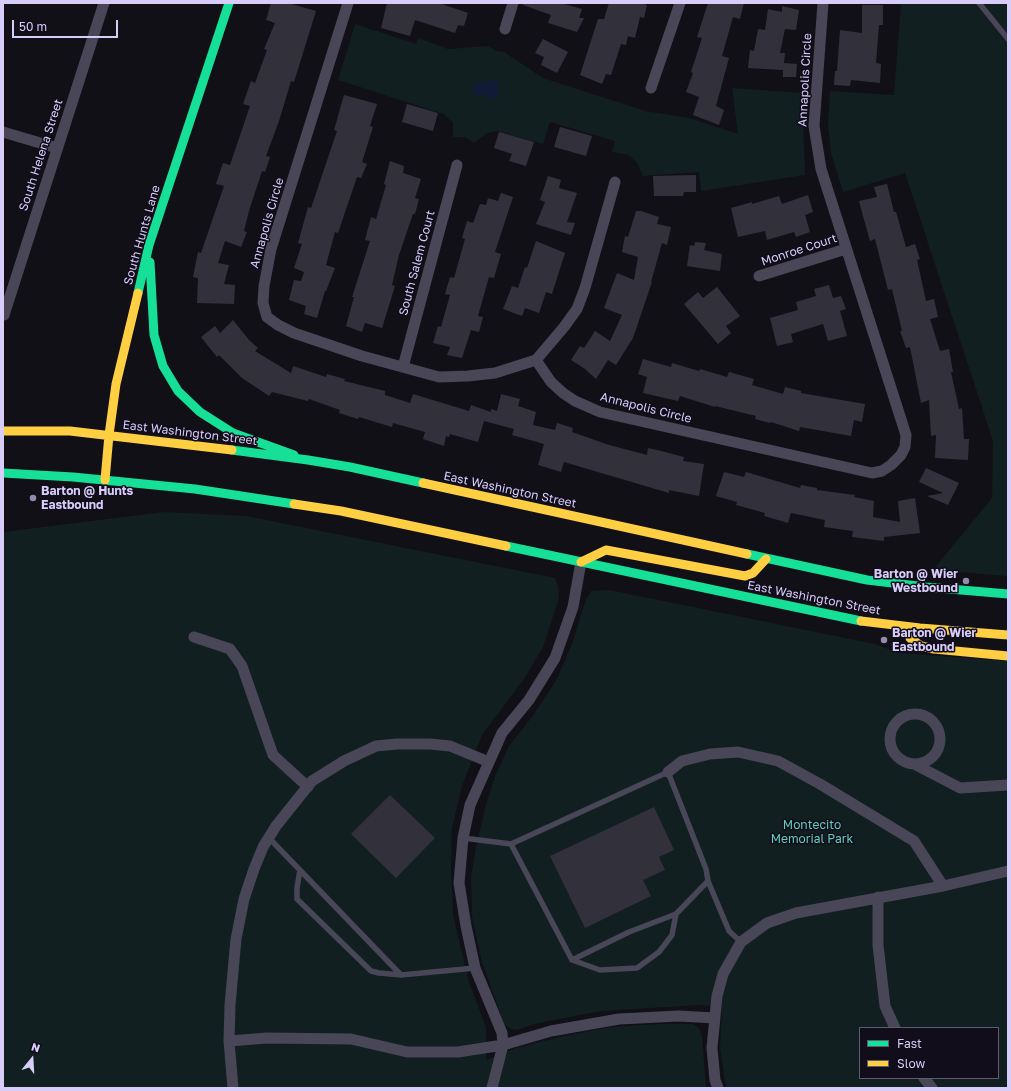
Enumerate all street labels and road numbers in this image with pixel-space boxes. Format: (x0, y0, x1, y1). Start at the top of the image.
street label: Annapolis Circle (795, 33, 815, 127)
street label: South Helena Street (16, 97, 66, 213)
street label: Annapolis Circle (247, 176, 287, 270)
street label: South Hunts Lane (121, 183, 163, 287)
street label: South Salem Court (396, 209, 438, 317)
street label: Monroe Court (759, 231, 839, 269)
street label: Annapolis Circle (599, 390, 693, 426)
street label: East Washington Street (122, 418, 258, 448)
street label: East Washington Street (442, 469, 578, 511)
street label: East Washington Street (746, 578, 882, 618)

